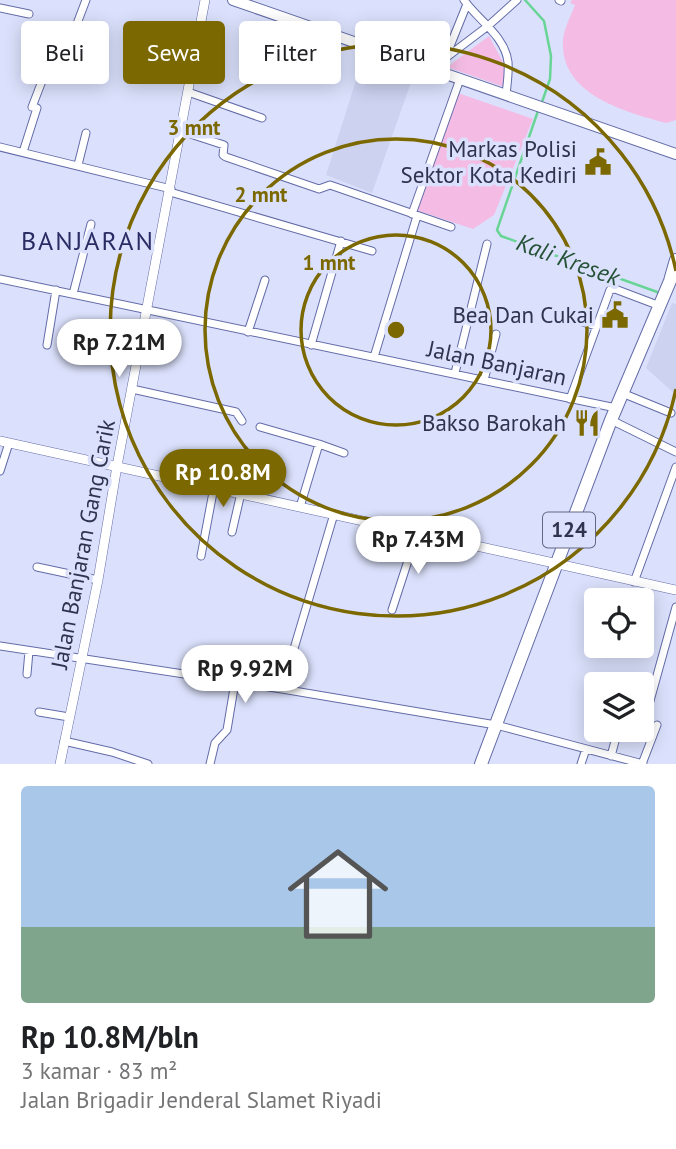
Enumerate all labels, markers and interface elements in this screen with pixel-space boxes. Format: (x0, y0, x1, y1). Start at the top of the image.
chip: Beli (21, 21, 109, 84)
chip: Sewa (123, 21, 225, 84)
chip: Filter (239, 21, 341, 84)
chip: Baru (355, 21, 450, 84)
text: 3 mnt (168, 114, 221, 141)
place label: Markas Polisi Sektor Kota Kediri (401, 134, 577, 189)
public building icon: Markas Polisi Sektor Kota Kediri (583, 147, 613, 177)
text: 2 mnt (235, 181, 288, 208)
district label: BANJARAN (21, 224, 155, 257)
water label: Kali Kresek (512, 227, 625, 293)
text: 1 mnt (303, 249, 356, 276)
place label: Bea Dan Cukai (452, 300, 594, 329)
public building icon: Bea Dan Cukai (600, 300, 630, 330)
centre of rings (384, 318, 408, 342)
pin: Rp 7.21M (47, 320, 191, 379)
text: Rp 7.21M (73, 327, 165, 356)
street label: Jalan Banjaran (424, 333, 569, 391)
place label: Bakso Barokah (422, 408, 566, 437)
restaurant icon: Bakso Barokah (572, 408, 602, 438)
street label: Jalan Banjaran Gang Carik (44, 417, 121, 672)
pin: Rp 10.8M (151, 449, 295, 509)
text: Rp 10.8M (175, 457, 271, 486)
road number: 124 (543, 512, 595, 548)
pin: Rp 7.43M (346, 516, 490, 576)
text: Rp 7.43M (372, 524, 464, 553)
map controls (584, 588, 654, 742)
button: locate (584, 588, 654, 658)
pin: Rp 9.92M (173, 646, 317, 705)
text: Rp 9.92M (197, 653, 293, 682)
button: layers (584, 672, 654, 742)
icon: home (275, 831, 401, 957)
text: Rp 10.8M/bln (21, 1017, 199, 1056)
text: 3 kamar · 83 m² (21, 1056, 177, 1085)
text: Jalan Brigadir Jenderal Slamet Riyadi (21, 1085, 382, 1114)

